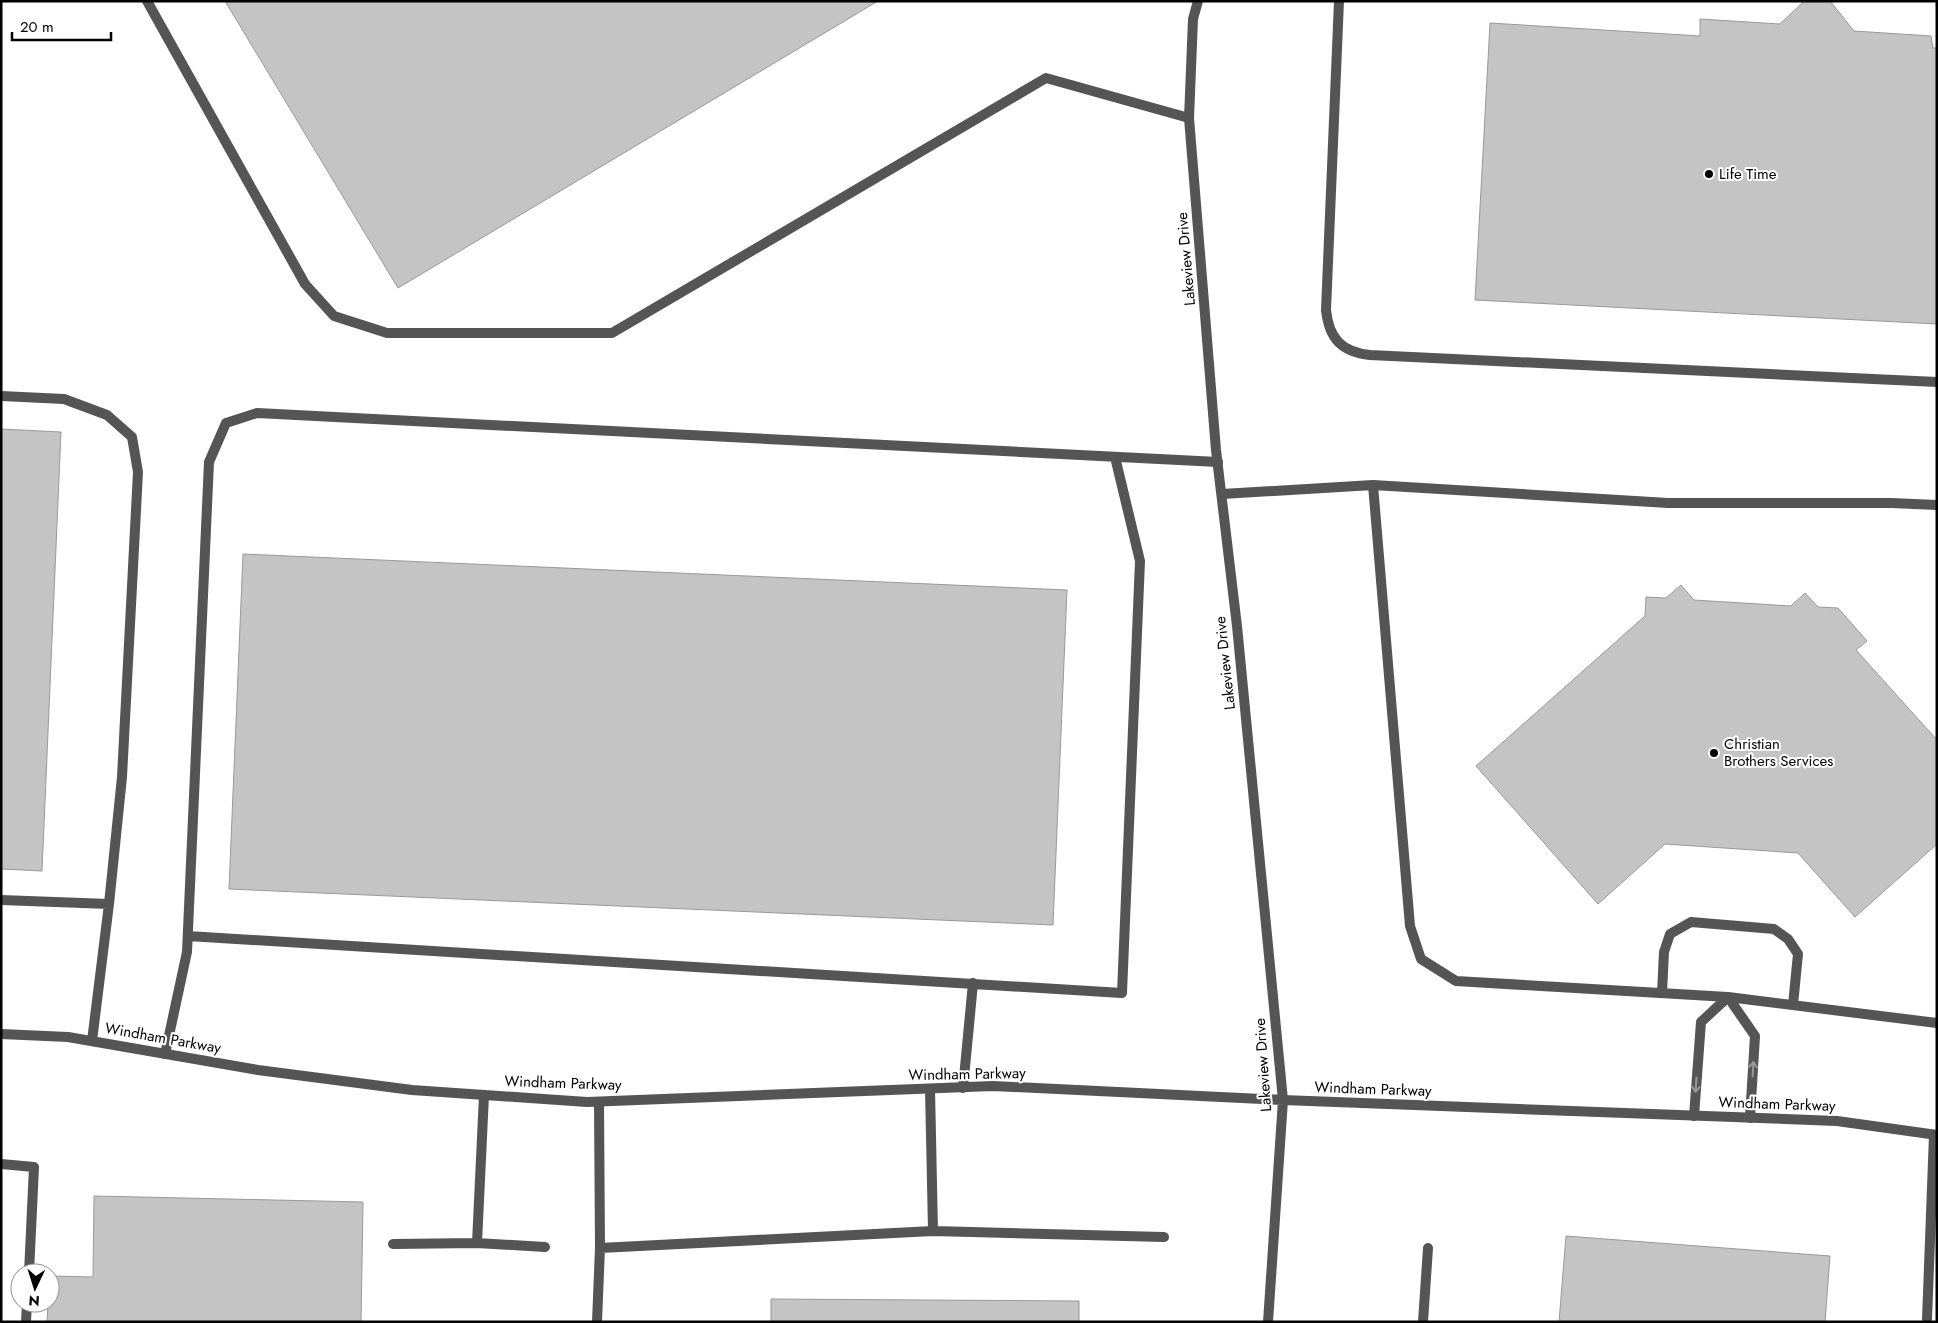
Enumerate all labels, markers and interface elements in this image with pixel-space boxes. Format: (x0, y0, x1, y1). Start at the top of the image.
scale bar (12, 10, 111, 42)
text: 20 m (20, 16, 54, 38)
place label: Life Time (1719, 163, 1777, 185)
marker: Life Time (1703, 168, 1715, 180)
street label: Lakeview Drive (1171, 211, 1201, 307)
street label: Lakeview Drive (1209, 615, 1241, 711)
place label: Christian Brothers Services (1724, 733, 1833, 772)
marker: Christian Brothers Services (1708, 747, 1720, 759)
street label: Windham Parkway (103, 1017, 223, 1059)
street label: Lakeview Drive (1249, 1017, 1277, 1113)
street label: Windham Parkway (908, 1062, 1026, 1086)
one-way arrow (1748, 1062, 1757, 1078)
street label: Windham Parkway (504, 1070, 622, 1096)
street label: Windham Parkway (1314, 1076, 1432, 1102)
one-way arrow (1692, 1076, 1701, 1092)
street label: Windham Parkway (1718, 1091, 1836, 1117)
north arrow (10, 1263, 60, 1313)
text: N (28, 1291, 40, 1311)

